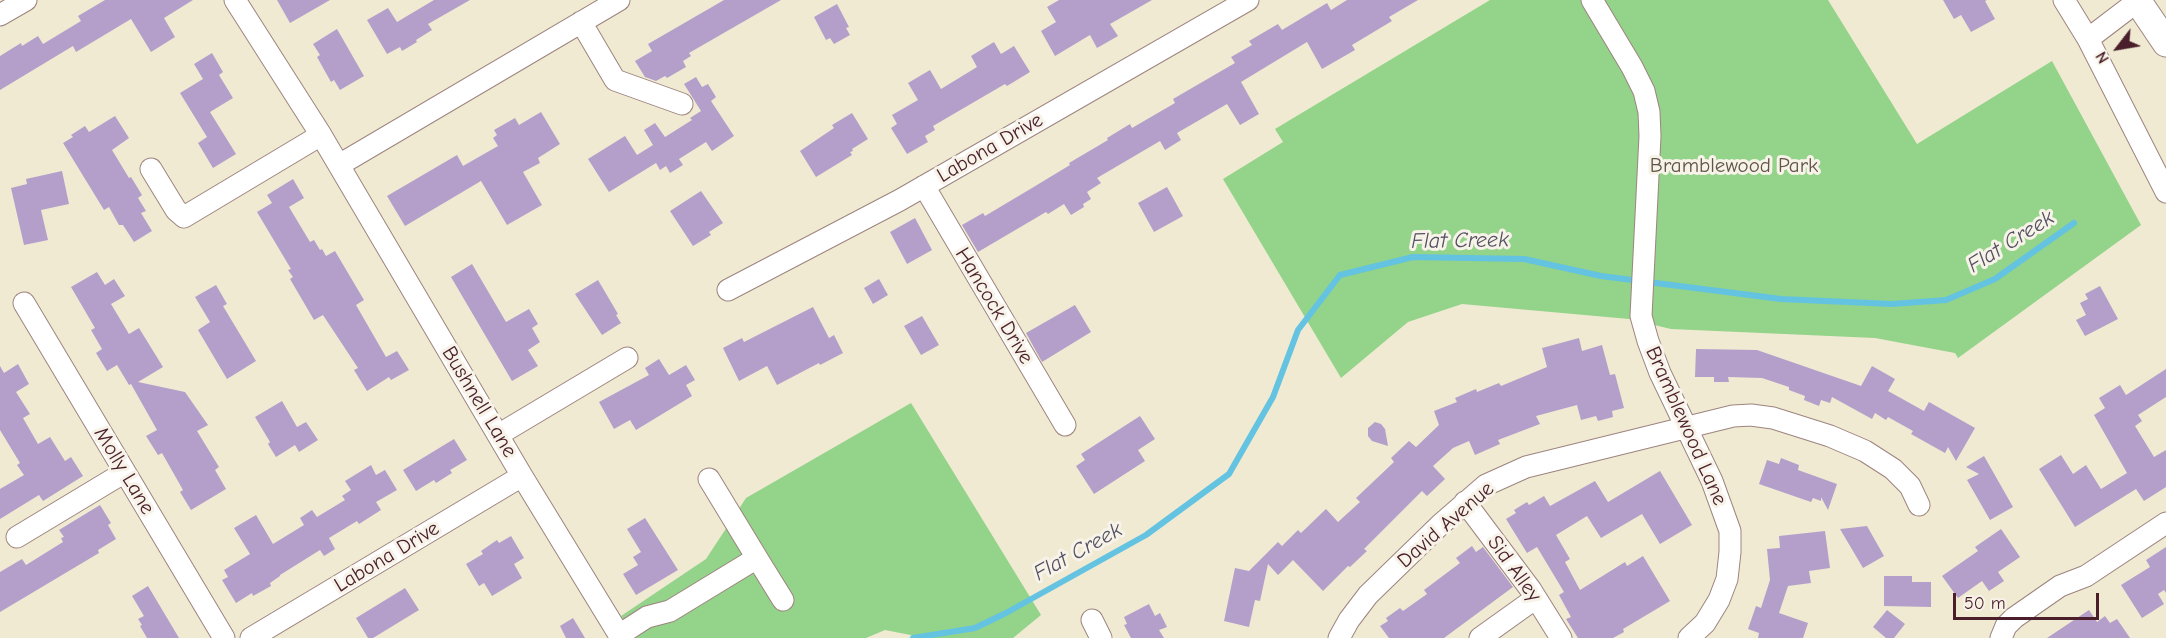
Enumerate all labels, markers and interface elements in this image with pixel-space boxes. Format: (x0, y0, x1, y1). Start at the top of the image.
north arrow (2088, 18, 2148, 78)
text: N (2092, 48, 2113, 66)
street label: Labona Drive (933, 108, 1047, 188)
park label: Bramblewood Park (1650, 153, 1818, 179)
water label: Flat Creek (1963, 205, 2059, 279)
water label: Flat Creek (1411, 227, 1509, 255)
street label: Hancock Drive (949, 243, 1039, 369)
street label: Bushnell Lane (436, 342, 522, 462)
street label: Bramblewood Lane (1640, 343, 1732, 509)
street label: Molly Lane (88, 423, 160, 519)
street label: David Avenue (1393, 476, 1499, 574)
street label: Labona Drive (330, 516, 444, 598)
water label: Flat Creek (1029, 517, 1127, 587)
street label: Sid Alley (1482, 531, 1546, 607)
scale bar (1956, 581, 2102, 619)
text: 50 m (1964, 593, 2006, 614)

